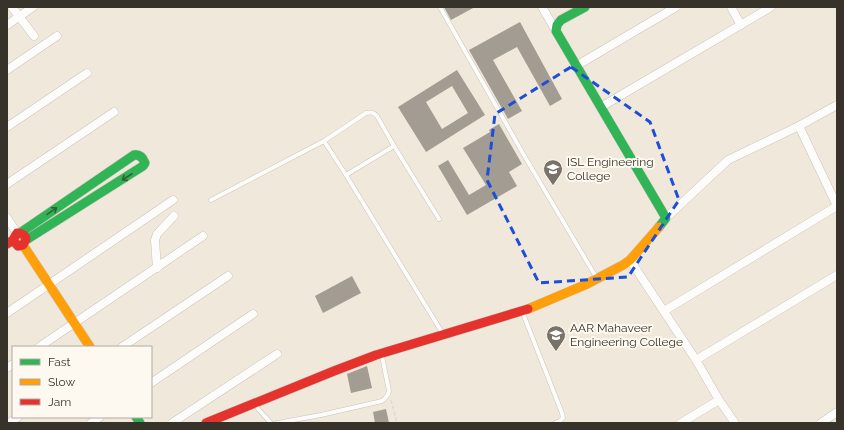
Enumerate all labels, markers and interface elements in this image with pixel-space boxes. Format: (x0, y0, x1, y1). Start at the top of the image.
place label: ISL Engineering College (567, 155, 654, 183)
school or university icon: ISL Engineering College (542, 158, 564, 186)
one-way arrow (121, 172, 132, 181)
one-way arrow (47, 207, 58, 215)
place label: AAR Mahaveer Engineering College (570, 321, 683, 349)
school or university icon: AAR Mahaveer Engineering College (545, 324, 567, 352)
legend (12, 346, 152, 418)
text: Fast (48, 355, 71, 369)
text: Slow (48, 375, 75, 389)
text: Jam (48, 395, 71, 409)

